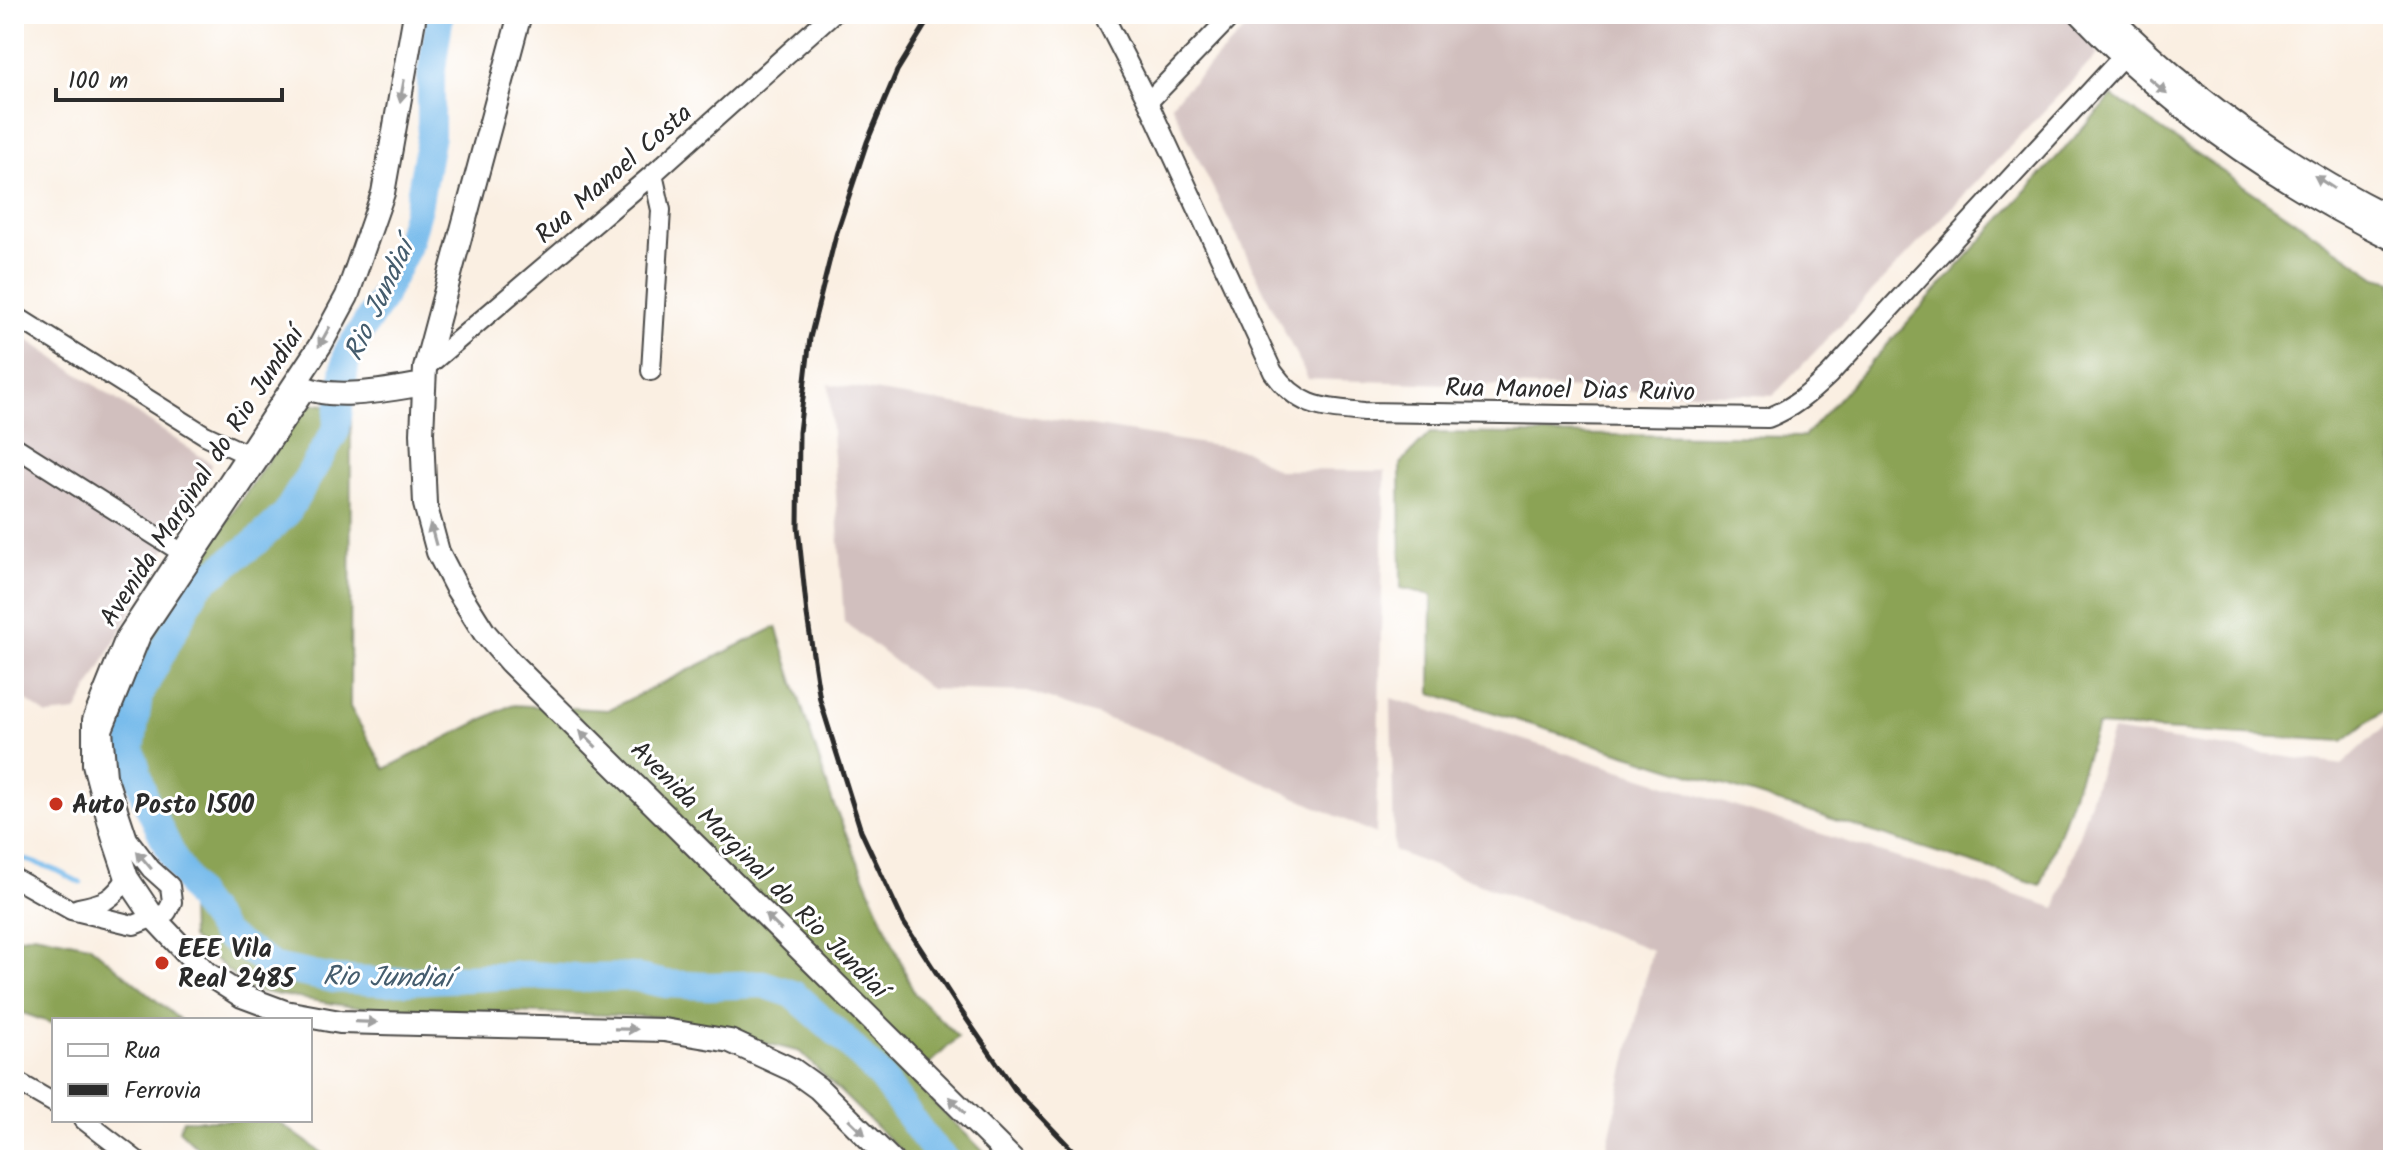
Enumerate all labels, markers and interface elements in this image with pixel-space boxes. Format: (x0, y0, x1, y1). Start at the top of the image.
scale bar (56, 52, 282, 102)
text: 100 m (68, 62, 128, 101)
one-way arrow (2148, 77, 2168, 94)
one-way arrow (395, 79, 407, 104)
street label: Rua Manoel Costa (526, 94, 703, 255)
one-way arrow (2314, 175, 2335, 190)
water label: Rio Jundiaí (333, 225, 432, 369)
street label: Avenida Marginal do Rio Jundiaí (89, 315, 318, 636)
one-way arrow (317, 326, 331, 348)
street label: Rua Manoel Dias Ruivo (1444, 368, 1696, 414)
one-way arrow (427, 522, 439, 547)
one-way arrow (579, 730, 598, 748)
street label: Avenida Marginal do Rio Jundiaí (619, 731, 900, 1012)
place label: Auto Posto 1500 (72, 785, 255, 827)
marker: Auto Posto 1500 (47, 795, 65, 813)
one-way arrow (136, 850, 153, 870)
one-way arrow (764, 913, 783, 932)
place label: EEE Vila Real 2485 (178, 929, 296, 1001)
marker: EEE Vila Real 2485 (153, 954, 171, 972)
water label: Rio Jundiaí (322, 955, 461, 1002)
one-way arrow (354, 1016, 379, 1029)
legend (52, 1018, 312, 1122)
one-way arrow (614, 1023, 639, 1035)
text: Rua (124, 1032, 161, 1071)
text: Ferrovia (124, 1072, 201, 1111)
one-way arrow (948, 1096, 967, 1115)
one-way arrow (847, 1117, 866, 1135)

